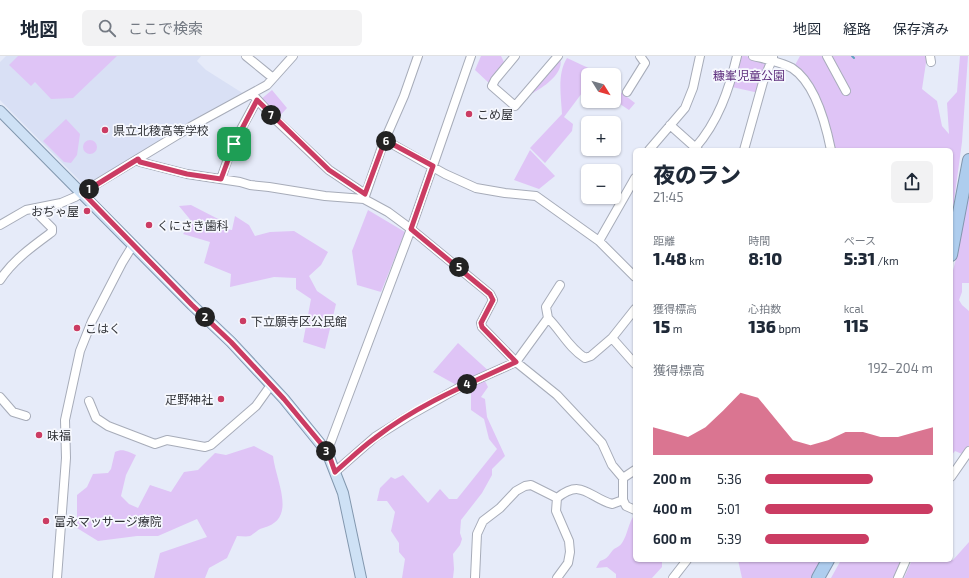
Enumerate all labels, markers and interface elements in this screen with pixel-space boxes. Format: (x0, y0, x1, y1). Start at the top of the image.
search box (82, 10, 362, 46)
text: 地図 (20, 17, 58, 40)
icon: search (96, 17, 118, 39)
text: ここで検索 (128, 19, 203, 37)
text: 地図 (793, 20, 821, 37)
text: 経路 (843, 20, 871, 37)
text: 保存済み (893, 20, 949, 37)
north arrow (581, 68, 621, 108)
map controls (581, 68, 621, 204)
park label: 糠峯児童公園 (713, 68, 785, 82)
pin: 7 (261, 105, 281, 125)
place label: こめ屋 (477, 107, 513, 121)
text: 7 (268, 108, 274, 121)
marker: こめ屋 (464, 109, 474, 119)
button: + (581, 116, 621, 156)
place label: 県立北稜高等学校 (113, 123, 209, 137)
marker: 県立北稜高等学校 (100, 125, 110, 135)
pin (217, 127, 251, 161)
pin: 6 (376, 131, 396, 151)
icon: arrive (223, 133, 245, 155)
text: 6 (383, 134, 389, 147)
text: 夜のラン (653, 161, 741, 187)
button: share (891, 161, 933, 203)
button: − (581, 164, 621, 204)
pin: 1 (79, 179, 99, 199)
text: 1 (87, 182, 91, 195)
text: 21:45 (653, 189, 684, 205)
place label: おぢゃ屋 (31, 204, 79, 218)
marker: おぢゃ屋 (82, 206, 92, 216)
place label: くにさき歯科 (157, 218, 229, 232)
marker: くにさき歯科 (144, 220, 154, 230)
text: 距離 (653, 234, 675, 247)
text: 時間 (748, 234, 770, 247)
text: ペース (844, 234, 876, 247)
text: 1.48 (653, 248, 687, 268)
text: 8:10 (748, 248, 782, 268)
text: 5:31 (844, 248, 875, 268)
text: km (687, 254, 704, 267)
text: /km (875, 254, 899, 267)
pin: 5 (449, 257, 469, 277)
text: 5 (456, 260, 462, 273)
text: 獲得標高 (653, 302, 697, 315)
text: 心拍数 (748, 302, 781, 315)
text: kcal (844, 302, 864, 315)
pin: 2 (195, 307, 215, 327)
text: 2 (202, 310, 208, 323)
place label: 下立願寺区公民館 (251, 314, 347, 328)
text: 115 (844, 315, 869, 335)
marker: 下立願寺区公民館 (238, 316, 248, 326)
text: 15 (653, 316, 670, 336)
text: 136 (748, 316, 776, 336)
place label: こはく (85, 321, 121, 335)
text: m (670, 322, 682, 335)
text: bpm (776, 322, 801, 335)
marker: こはく (72, 323, 82, 333)
text: 192–204 m (868, 360, 933, 376)
text: 獲得標高 (653, 362, 705, 378)
pin: 4 (457, 374, 477, 394)
text: 4 (463, 377, 471, 390)
place label: 疋野神社 (165, 392, 213, 406)
marker: 疋野神社 (216, 394, 226, 404)
place label: 味福 (47, 428, 71, 442)
marker: 味福 (34, 430, 44, 440)
pin: 3 (316, 441, 336, 461)
text: 3 (323, 444, 329, 457)
text: 200 m (653, 471, 691, 487)
text: 5:36 (717, 471, 742, 487)
text: 400 m (653, 501, 692, 517)
text: 5:01 (717, 501, 740, 517)
place label: 富永マッサージ療院 (54, 514, 162, 528)
marker: 富永マッサージ療院 (41, 516, 51, 526)
text: 600 m (653, 531, 691, 547)
text: 5:39 (717, 531, 742, 547)

